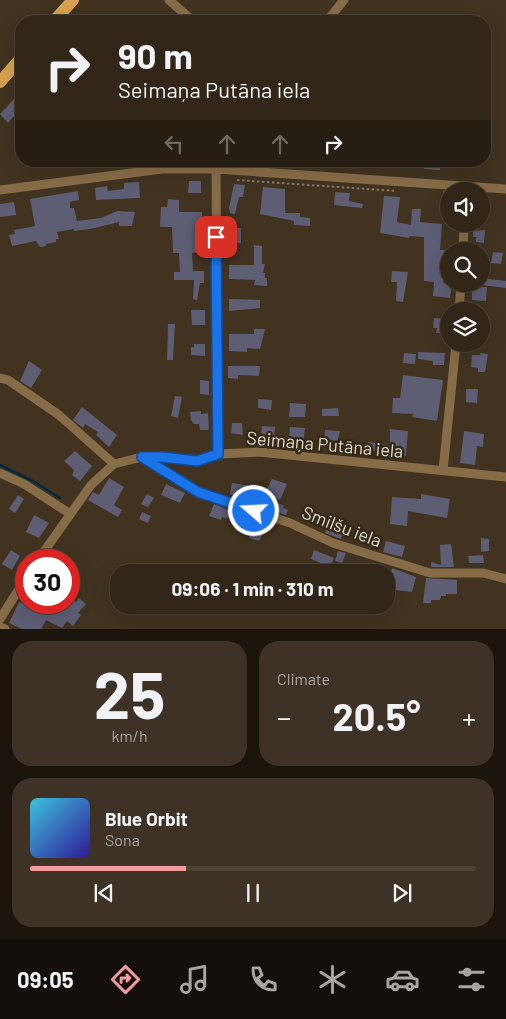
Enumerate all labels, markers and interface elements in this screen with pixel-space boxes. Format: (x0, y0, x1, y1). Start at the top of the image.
text: 90 m (118, 34, 193, 76)
icon: right (35, 35, 100, 100)
text: Seimaņa Putāna iela (118, 76, 310, 102)
icon: left (160, 130, 188, 158)
icon: ahead (213, 130, 241, 158)
icon: ahead (266, 130, 294, 158)
icon: right (319, 130, 347, 158)
map controls (440, 182, 490, 352)
button: sound (440, 182, 490, 232)
pin (195, 216, 237, 258)
icon: arrive (202, 223, 230, 251)
button: search (440, 242, 490, 292)
button: layers (440, 302, 490, 352)
street label: Seimaņa Putāna iela (246, 426, 404, 462)
position arrow (227, 484, 279, 536)
street label: Smilšu iela (299, 501, 385, 551)
speed limit sign: 30 (15, 549, 80, 614)
text: 09:06 · 1 min · 310 m (171, 577, 334, 600)
text: 25 (94, 654, 165, 732)
text: Climate (277, 669, 330, 688)
text: 20.5° (333, 693, 420, 739)
text: − (277, 700, 291, 734)
text: + (462, 700, 476, 734)
text: km/h (111, 726, 148, 745)
text: Blue Orbit (105, 807, 188, 830)
text: Sona (105, 830, 140, 849)
icon: previous (90, 879, 118, 907)
icon: pause (239, 879, 267, 907)
icon: next (388, 879, 416, 907)
icon: directions (108, 962, 143, 997)
icon: music (177, 962, 212, 997)
icon: phone (246, 962, 281, 997)
icon: climate (315, 962, 350, 997)
icon: car (385, 962, 420, 997)
icon: filters (454, 962, 489, 997)
text: 09:05 (17, 966, 74, 992)

